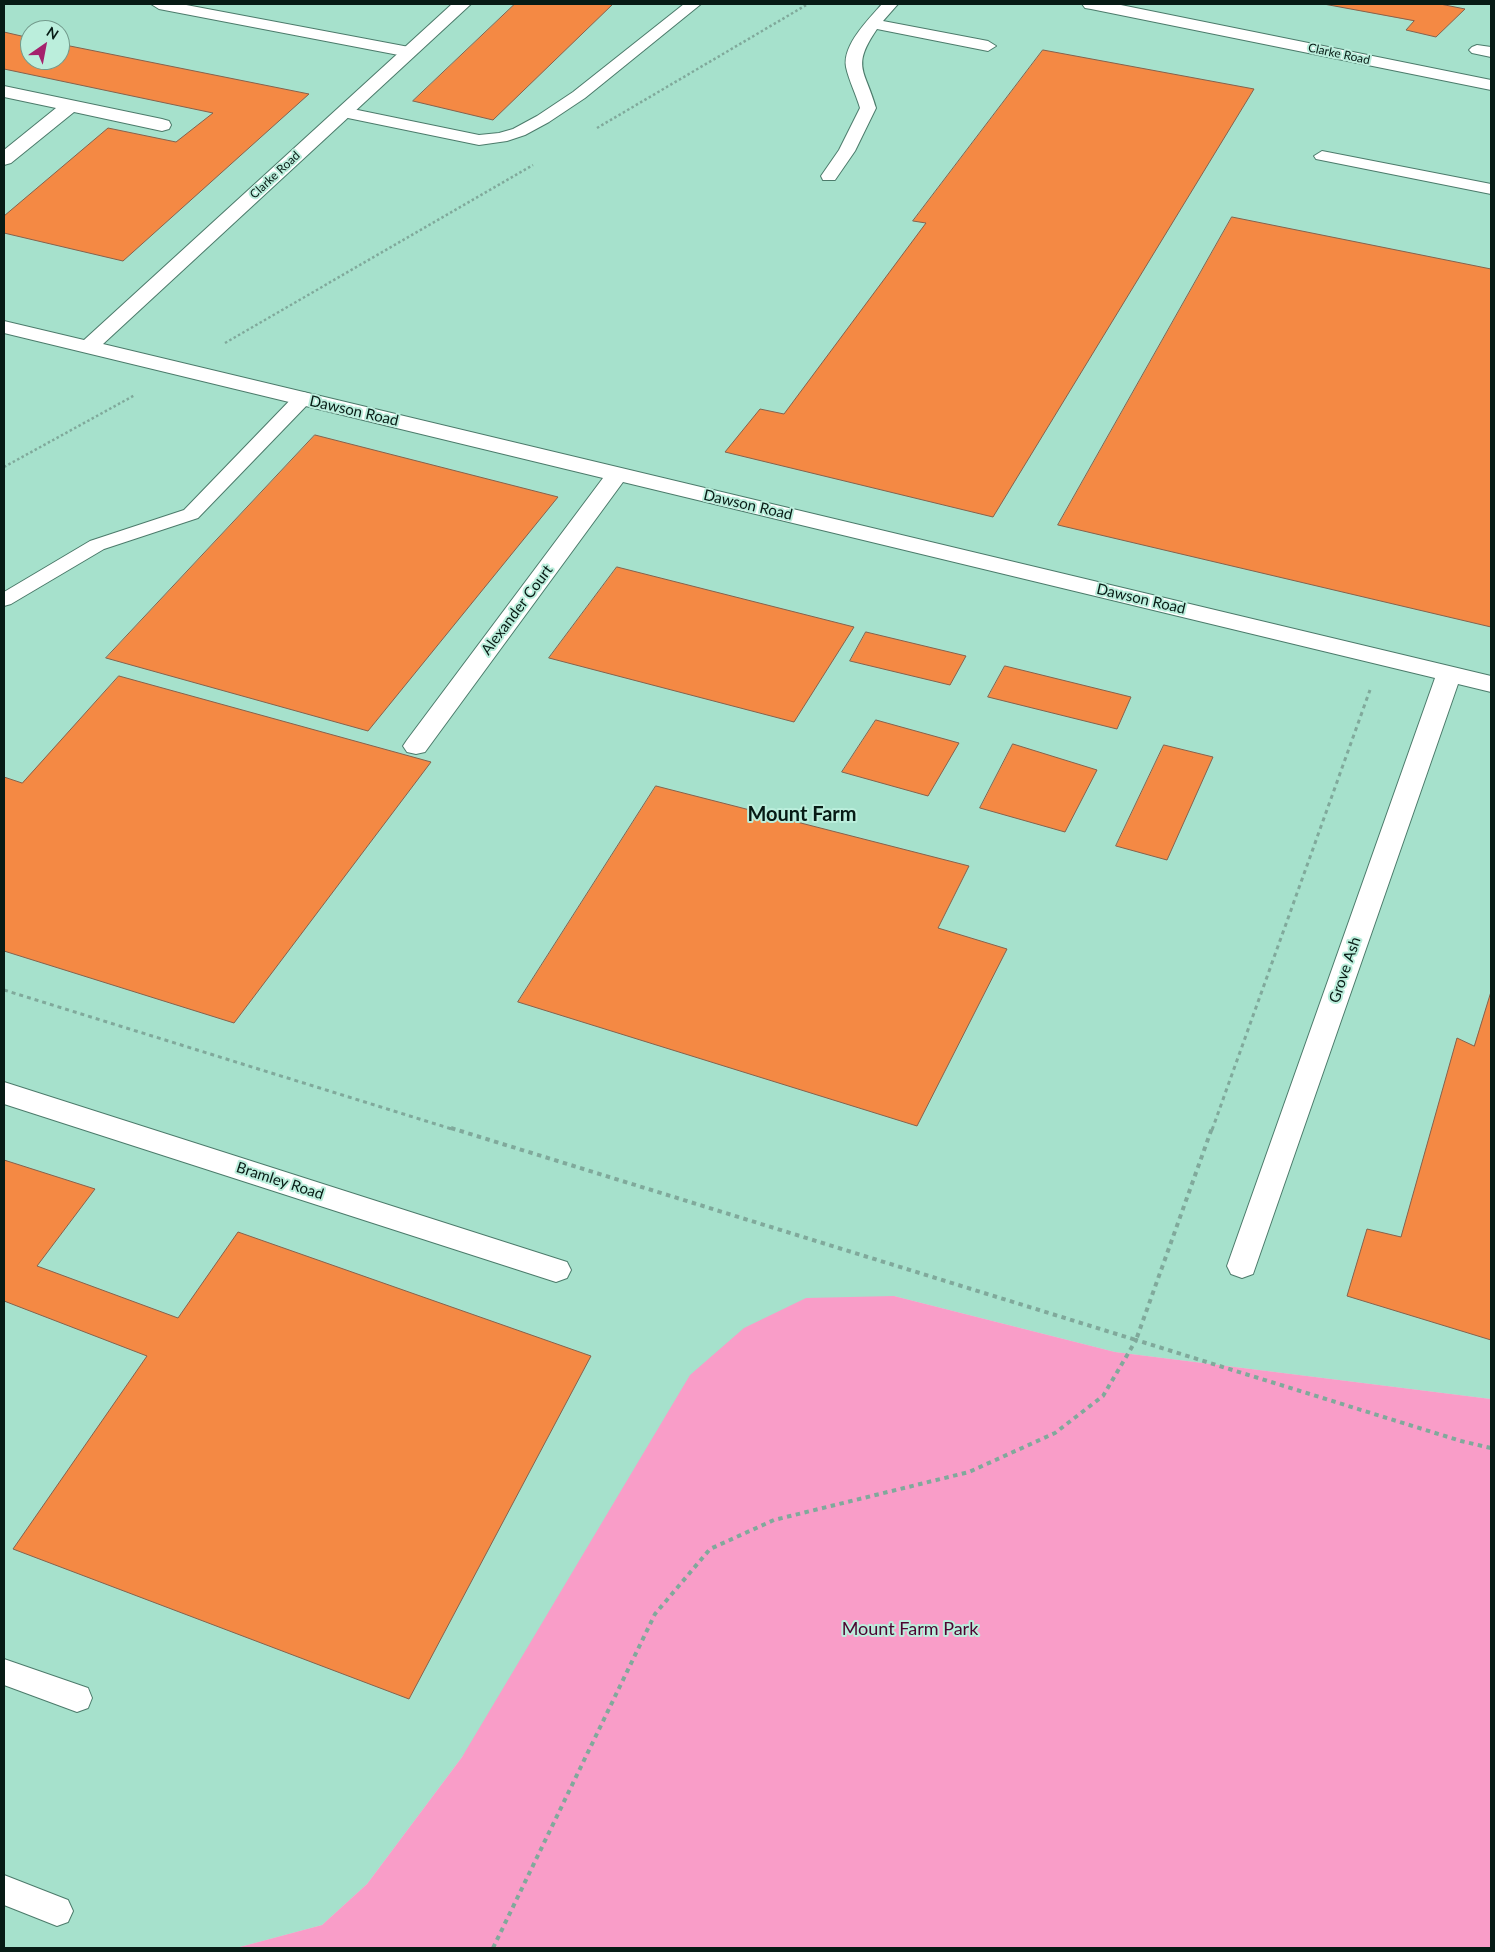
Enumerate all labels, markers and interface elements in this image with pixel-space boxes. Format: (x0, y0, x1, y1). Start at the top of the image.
north arrow (20, 20, 70, 70)
text: N (44, 23, 62, 43)
street label: Clarke Road (1307, 40, 1371, 68)
street label: Clarke Road (247, 148, 303, 202)
street label: Dawson Road (308, 392, 400, 430)
street label: Dawson Road (702, 486, 794, 524)
street label: Alexander Court (477, 561, 557, 659)
street label: Dawson Road (1095, 580, 1187, 618)
district label: Mount Farm (747, 803, 857, 827)
street label: Grove Ash (1325, 935, 1365, 1005)
street label: Bramley Road (234, 1158, 326, 1204)
park label: Mount Farm Park (842, 1618, 978, 1640)

